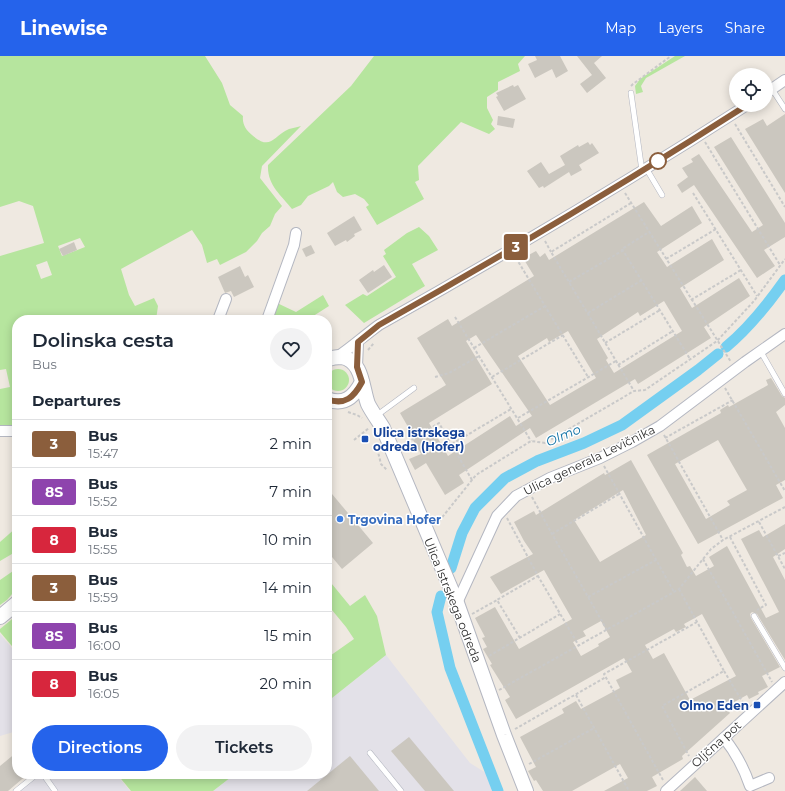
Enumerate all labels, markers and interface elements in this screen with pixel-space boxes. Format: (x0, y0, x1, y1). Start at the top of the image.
text: Linewise (20, 17, 108, 40)
text: Map (605, 19, 636, 37)
text: Layers (658, 19, 703, 37)
text: Share (725, 19, 765, 37)
map controls (729, 68, 773, 112)
button: locate (729, 68, 773, 112)
unlabelled marker (649, 152, 667, 170)
line badge: 3 (503, 234, 529, 260)
text: 3 (512, 238, 520, 256)
button: heart (270, 328, 312, 370)
text: Dolinska cesta (32, 329, 174, 352)
text: Bus (32, 356, 57, 372)
text: Departures (32, 391, 121, 410)
water label: Olmo (543, 421, 583, 449)
street label: Ulica generala Levičnika (521, 422, 657, 498)
place label: Ulica istrskega odreda (Hofer) (373, 425, 465, 454)
text: Bus (88, 426, 118, 445)
text: 2 min (269, 434, 312, 453)
marker: Ulica istrskega odreda (Hofer) (360, 434, 370, 444)
text: 3 (50, 435, 58, 453)
text: 15:47 (88, 445, 118, 461)
text: Bus (88, 474, 118, 493)
text: 7 min (269, 482, 312, 501)
text: 8S (45, 483, 63, 501)
text: 15:52 (88, 493, 117, 509)
place label: Trgovina Hofer (348, 512, 441, 527)
marker: Trgovina Hofer (335, 514, 345, 524)
text: Bus (88, 522, 118, 541)
text: 10 min (263, 530, 312, 549)
text: 8 (49, 531, 59, 549)
street label: Ulica Istrskega odreda (421, 535, 485, 665)
text: 15:55 (88, 541, 117, 557)
text: Bus (88, 570, 118, 589)
text: 14 min (263, 578, 312, 597)
text: 3 (50, 579, 58, 597)
text: 15:59 (88, 589, 118, 605)
text: Bus (88, 618, 118, 637)
text: 15 min (264, 626, 312, 645)
text: 8S (45, 627, 63, 645)
text: 16:00 (88, 637, 121, 653)
text: Bus (88, 666, 118, 685)
text: 20 min (260, 674, 312, 693)
text: 8 (49, 675, 59, 693)
text: 16:05 (88, 685, 119, 701)
place label: Olmo Eden (679, 698, 749, 713)
marker: Olmo Eden (752, 700, 762, 710)
street label: Oljčna pot (688, 718, 744, 770)
button: Directions (32, 725, 168, 771)
button: Tickets (176, 725, 312, 771)

